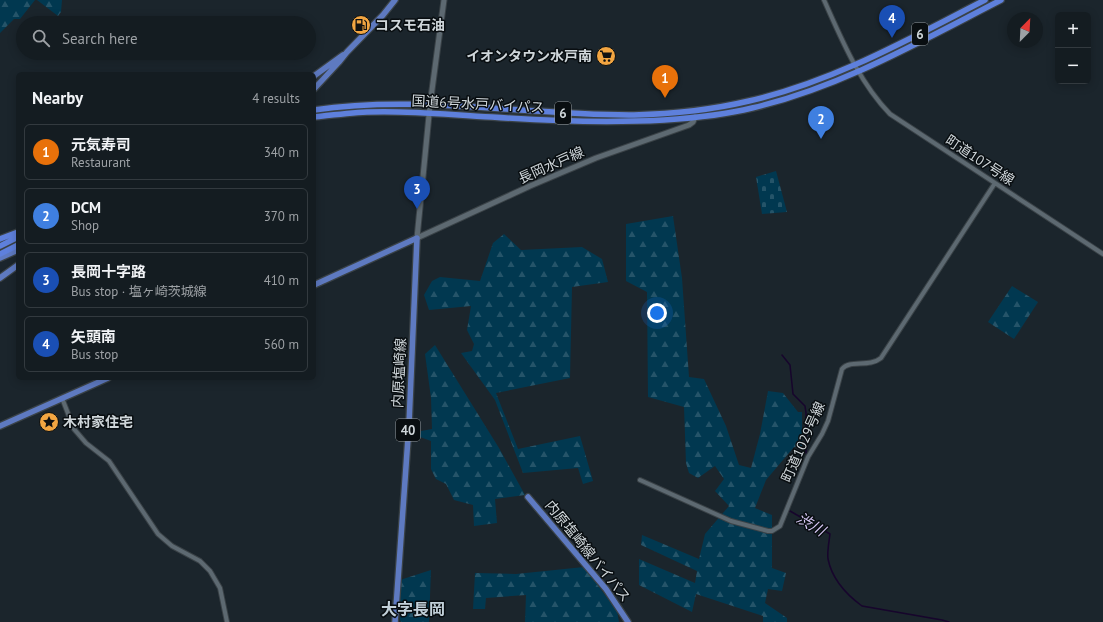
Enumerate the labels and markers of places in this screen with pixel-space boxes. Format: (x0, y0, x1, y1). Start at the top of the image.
pin: 4 (879, 5, 905, 38)
fuel station icon: コスモ石油 (350, 14, 372, 36)
place label: コスモ石油 (375, 16, 445, 34)
supermarket icon: イオンタウン水戸南 (595, 45, 617, 67)
place label: イオンタウン水戸南 (466, 47, 592, 65)
pin: 1 (652, 65, 678, 98)
pin: 2 (808, 106, 834, 139)
pin: 3 (404, 176, 430, 209)
place icon: 木村家住宅 (38, 411, 60, 433)
place label: 木村家住宅 (63, 413, 133, 431)

